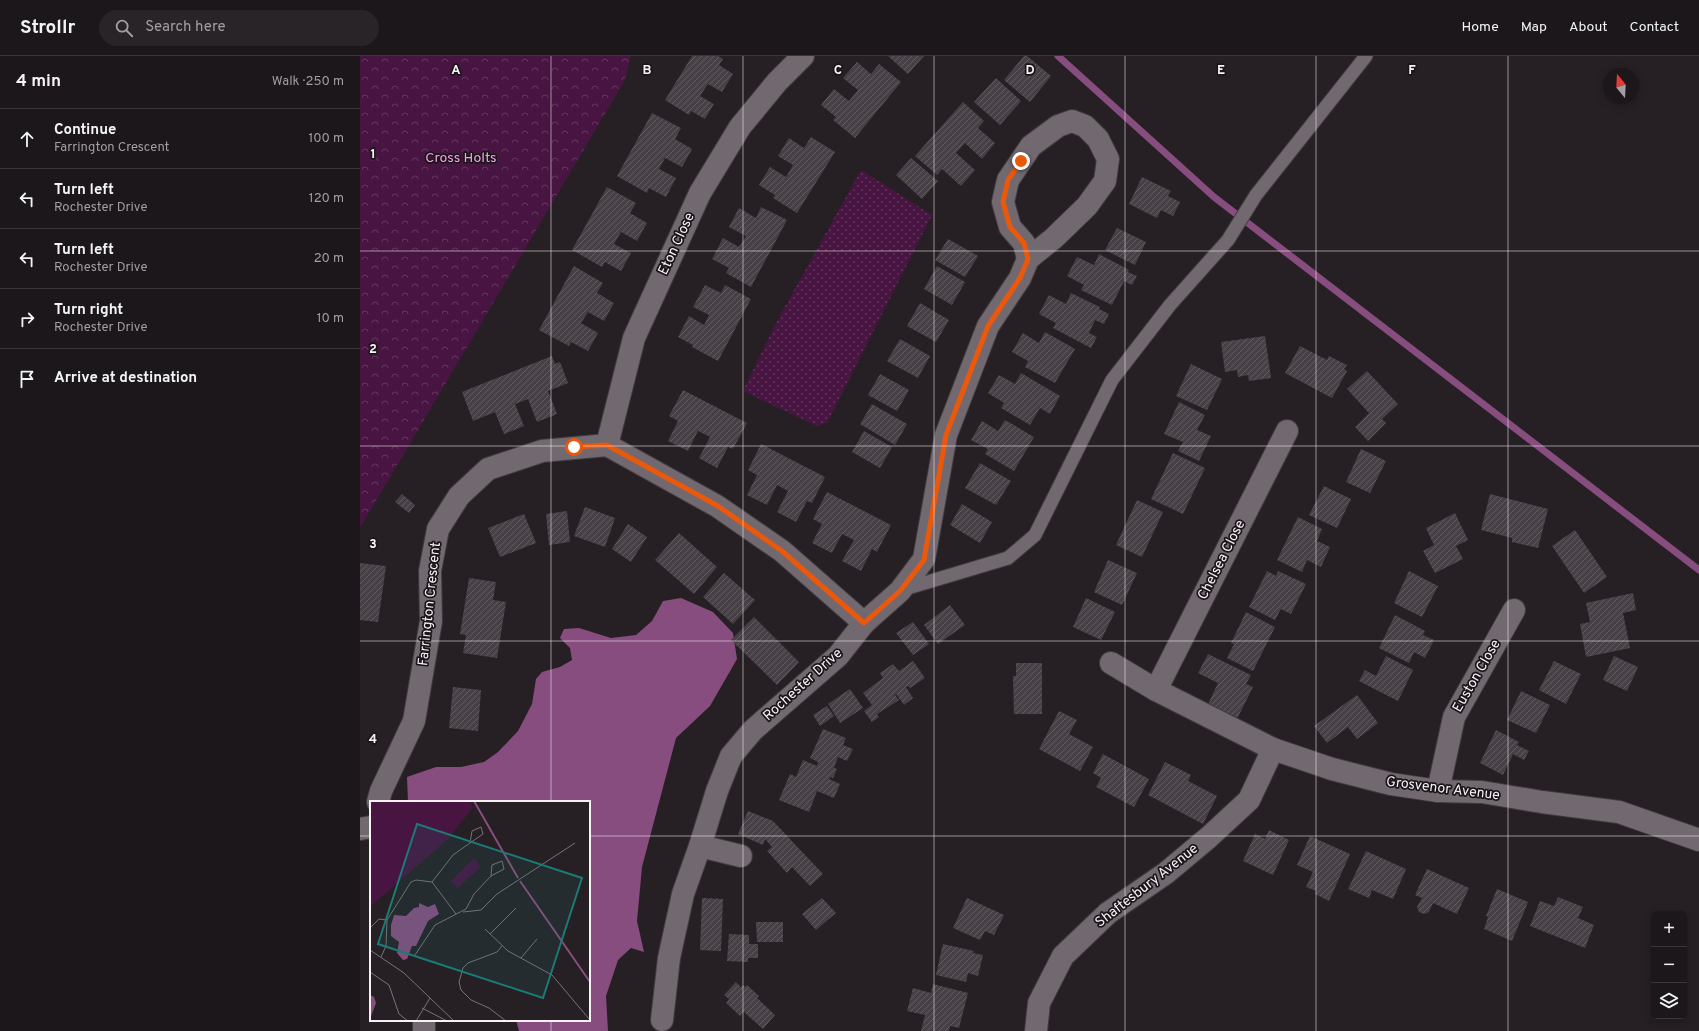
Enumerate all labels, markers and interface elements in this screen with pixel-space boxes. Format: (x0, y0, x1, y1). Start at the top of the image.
search box (99, 10, 379, 46)
text: Strollr (20, 16, 75, 40)
icon: search (113, 17, 135, 39)
text: Search here (145, 18, 225, 37)
text: Home (1462, 19, 1499, 36)
text: Map (1521, 19, 1547, 36)
text: About (1569, 19, 1608, 36)
text: Contact (1630, 19, 1679, 36)
text: A (451, 63, 461, 79)
text: B (643, 63, 652, 79)
text: C (834, 63, 842, 79)
text: D (1025, 63, 1035, 79)
text: E (1217, 63, 1225, 79)
text: F (1408, 63, 1416, 79)
north arrow (1603, 68, 1639, 104)
text: 4 min (16, 71, 61, 93)
text: Walk · 250 m (272, 74, 344, 90)
text: Continue (54, 121, 116, 140)
icon: ahead (16, 128, 38, 150)
text: 100 m (308, 131, 344, 147)
text: Farrington Crescent (54, 140, 169, 156)
text: 1 (370, 147, 376, 163)
park label: Cross Holts (425, 150, 497, 167)
route end (1012, 152, 1030, 170)
text: Turn left (54, 181, 114, 200)
icon: left (16, 188, 38, 210)
text: 120 m (309, 191, 344, 207)
text: Rochester Drive (54, 200, 147, 216)
street label: Eton Close (655, 210, 699, 278)
text: Turn left (54, 241, 114, 260)
icon: left (16, 248, 38, 270)
text: 20 m (314, 251, 344, 267)
text: Rochester Drive (54, 260, 147, 276)
text: Turn right (54, 301, 123, 320)
icon: right (16, 308, 38, 330)
text: 10 m (317, 311, 344, 327)
text: Rochester Drive (54, 320, 147, 336)
text: 2 (369, 342, 377, 358)
icon: arrive (16, 368, 38, 390)
text: Arrive at destination (54, 369, 197, 388)
route start (565, 438, 583, 456)
street label: Chelsea Close (1195, 517, 1249, 603)
text: 3 (369, 537, 377, 553)
street label: Farrington Crescent (415, 541, 445, 667)
street label: Euston Close (1449, 637, 1505, 715)
street label: Rochester Drive (760, 645, 846, 725)
text: 4 (369, 732, 377, 748)
street label: Grosvenor Avenue (1385, 774, 1501, 804)
inset map (370, 801, 590, 1021)
street label: Shaftesbury Avenue (1092, 841, 1202, 931)
map controls (1651, 911, 1687, 1019)
button: + (1651, 911, 1687, 947)
button: − (1651, 947, 1687, 983)
button: layers (1651, 983, 1687, 1019)

